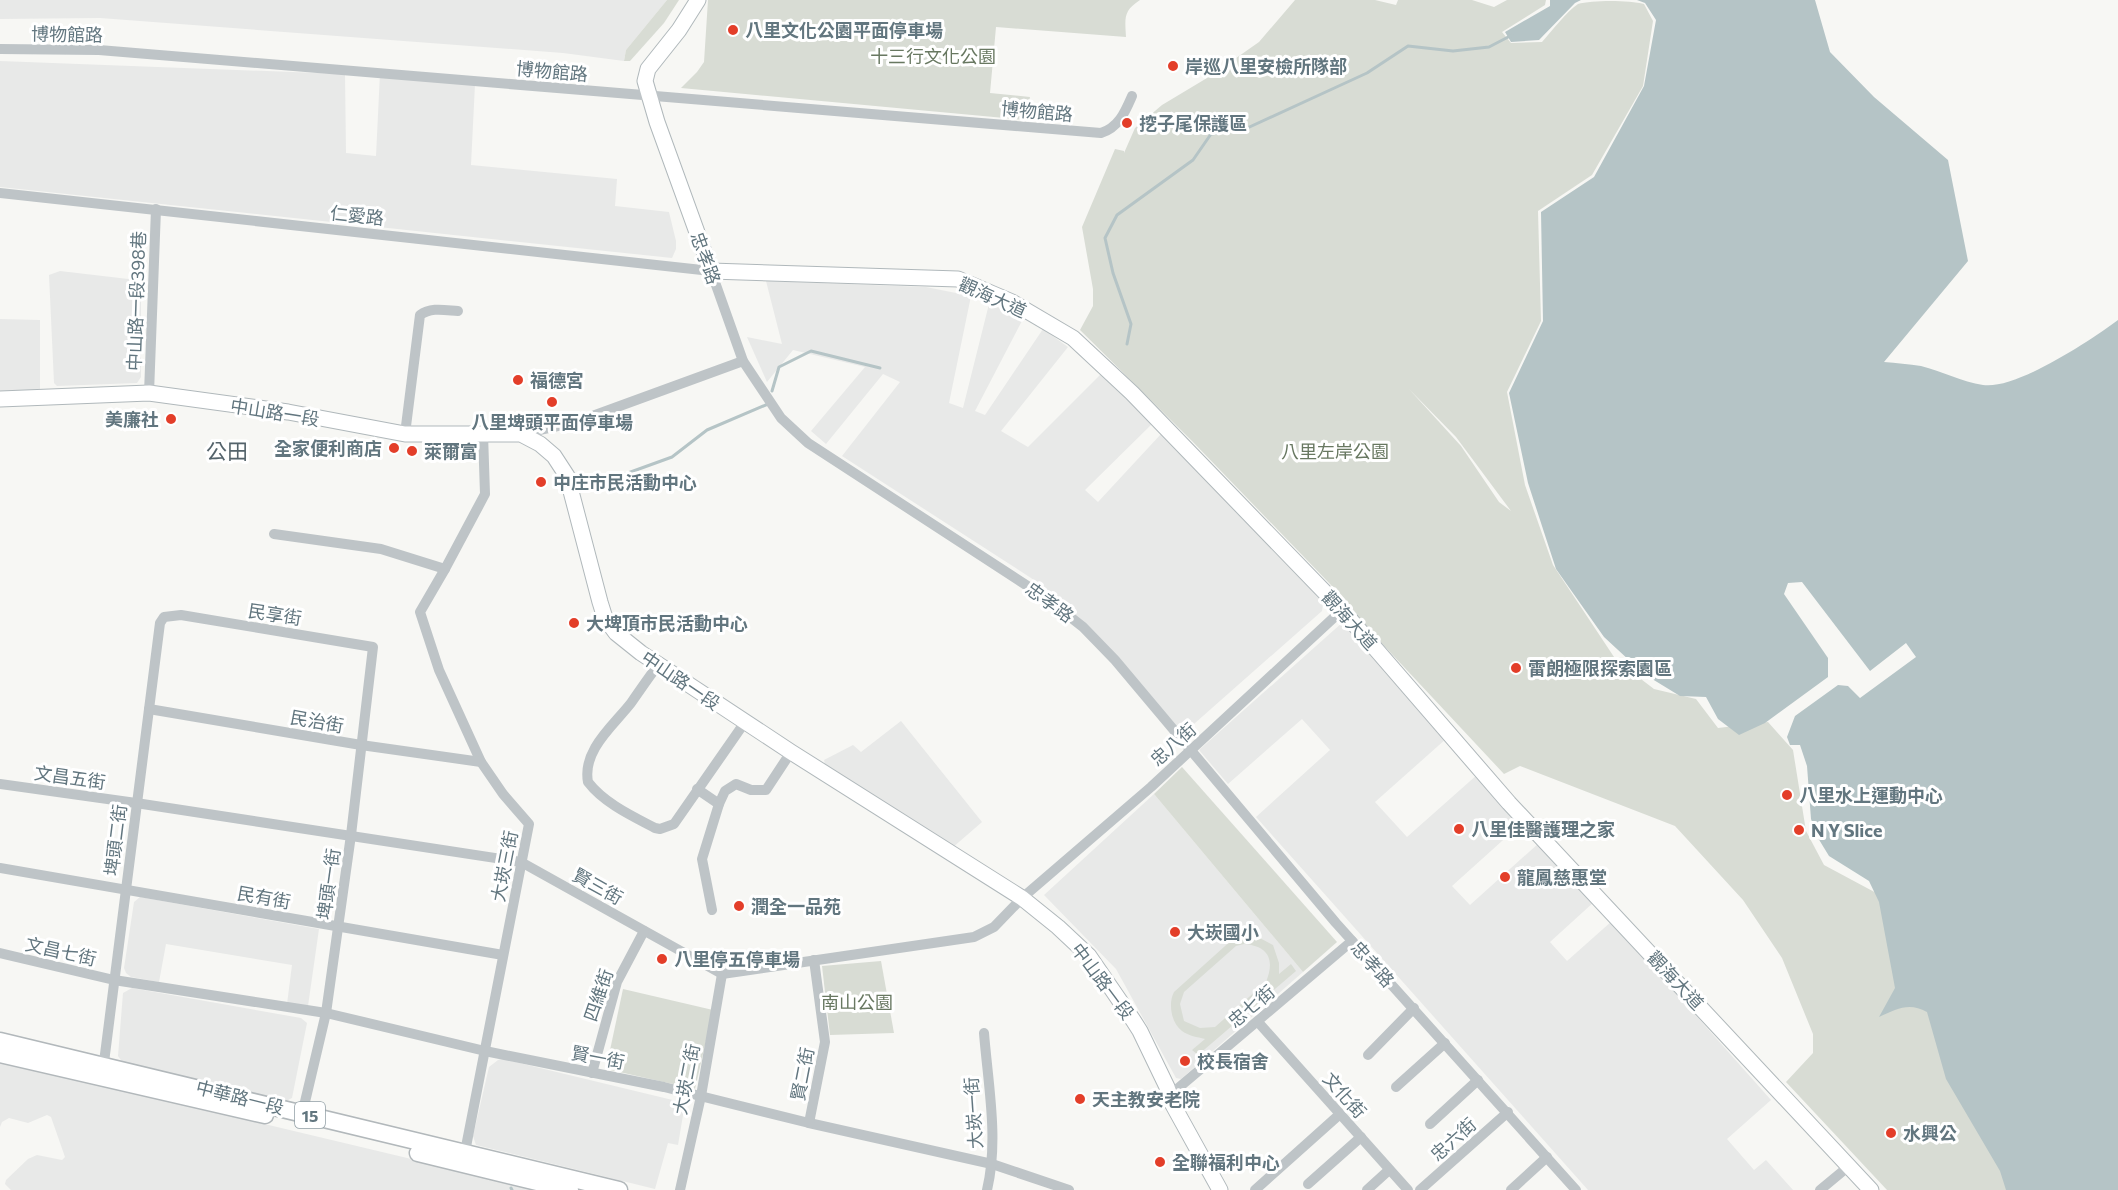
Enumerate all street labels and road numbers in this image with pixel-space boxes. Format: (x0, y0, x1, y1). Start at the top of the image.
street label: 博物館路 (31, 22, 103, 46)
street label: 博物館路 (515, 57, 589, 85)
street label: 博物館路 (1000, 97, 1074, 125)
street label: 仁愛路 (329, 201, 385, 229)
street label: 忠孝路 (686, 229, 726, 287)
street label: 中山路一段398巷 (123, 231, 149, 371)
street label: 觀海大道 (956, 272, 1030, 322)
street label: 中山路一段 (229, 394, 321, 430)
street label: 忠孝路 (1022, 577, 1078, 627)
street label: 觀海大道 (1318, 586, 1382, 654)
street label: 民享街 (247, 599, 303, 629)
street label: 中山路一段 (638, 646, 724, 714)
street label: 民治街 (289, 705, 345, 737)
street label: 忠八街 (1146, 718, 1200, 770)
street label: 文昌五街 (33, 761, 107, 793)
street label: 埤頭二街 (100, 803, 130, 877)
street label: 大崁三街 (486, 829, 522, 903)
street label: 埤頭一街 (312, 847, 344, 921)
street label: 賢三街 (569, 863, 627, 909)
street label: 民有街 (236, 881, 292, 913)
street label: 文昌七街 (23, 932, 99, 970)
street label: 忠孝路 (1347, 937, 1399, 991)
street label: 中山路一段 (1067, 938, 1139, 1024)
street label: 觀海大道 (1643, 946, 1709, 1014)
street label: 四維街 (579, 966, 617, 1024)
street label: 忠七街 (1223, 980, 1279, 1032)
street label: 賢一街 (569, 1041, 627, 1073)
street label: 大崁二街 (668, 1042, 704, 1116)
street label: 賢二街 (786, 1045, 818, 1103)
street label: 文化街 (1319, 1068, 1371, 1122)
street label: 中華路一段 (194, 1075, 286, 1119)
street label: 大崁一街 (960, 1076, 986, 1150)
road number: 15 (295, 1102, 325, 1128)
street label: 忠六街 (1426, 1113, 1480, 1165)

